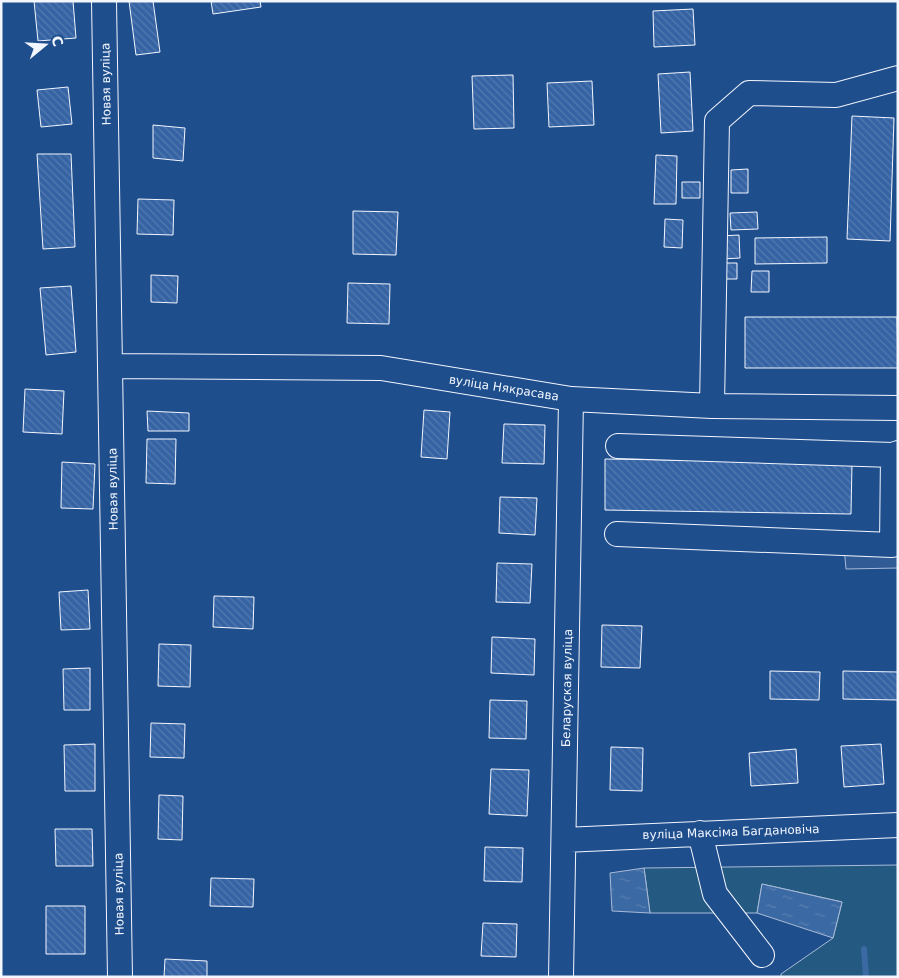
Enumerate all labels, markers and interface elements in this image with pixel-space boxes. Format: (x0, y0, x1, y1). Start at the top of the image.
north arrow (20, 20, 70, 70)
text: С (48, 34, 67, 48)
street label: Новая вуліца (98, 43, 114, 125)
street label: вуліца Някрасава (448, 372, 560, 404)
street label: Новая вуліца (105, 448, 121, 530)
street label: Беларуская вуліца (559, 629, 575, 747)
street label: вуліца Максіма Багдановіча (642, 822, 820, 842)
street label: Новая вуліца (111, 853, 127, 935)

